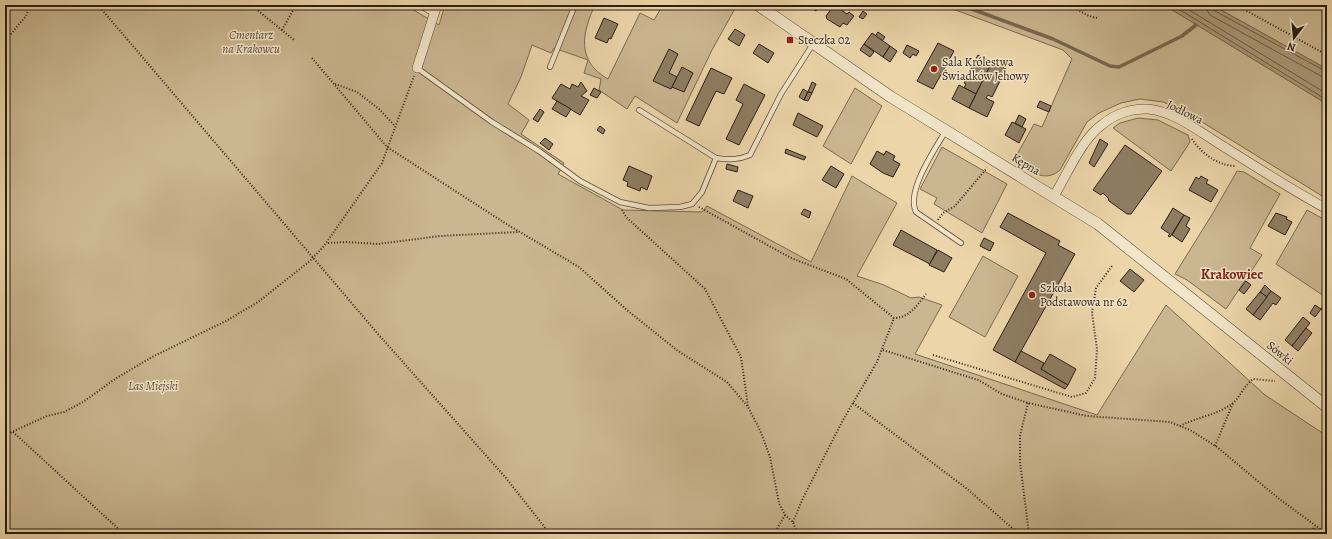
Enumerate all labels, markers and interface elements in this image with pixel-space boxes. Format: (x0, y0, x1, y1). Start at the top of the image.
north arrow (1274, 18, 1314, 58)
park label: Cmentarz na Krakowcu (222, 27, 280, 57)
place label: Steczka 02 (798, 32, 850, 48)
marker: Steczka 02 (785, 35, 795, 45)
text: N (1285, 39, 1297, 55)
place label: Sala Królestwa Świadków Jehowy (942, 54, 1030, 84)
marker: Sala Królestwa Świadków Jehowy (929, 64, 939, 74)
street label: Jodłowa (1164, 96, 1206, 128)
street label: Kępna (1009, 149, 1044, 179)
district label: Krakowiec (1201, 265, 1263, 284)
place label: Szkoła Podstawowa nr 62 (1040, 280, 1128, 310)
marker: Szkoła Podstawowa nr 62 (1027, 290, 1037, 300)
street label: Sówki (1263, 337, 1297, 369)
park label: Las Miejski (128, 378, 178, 394)

